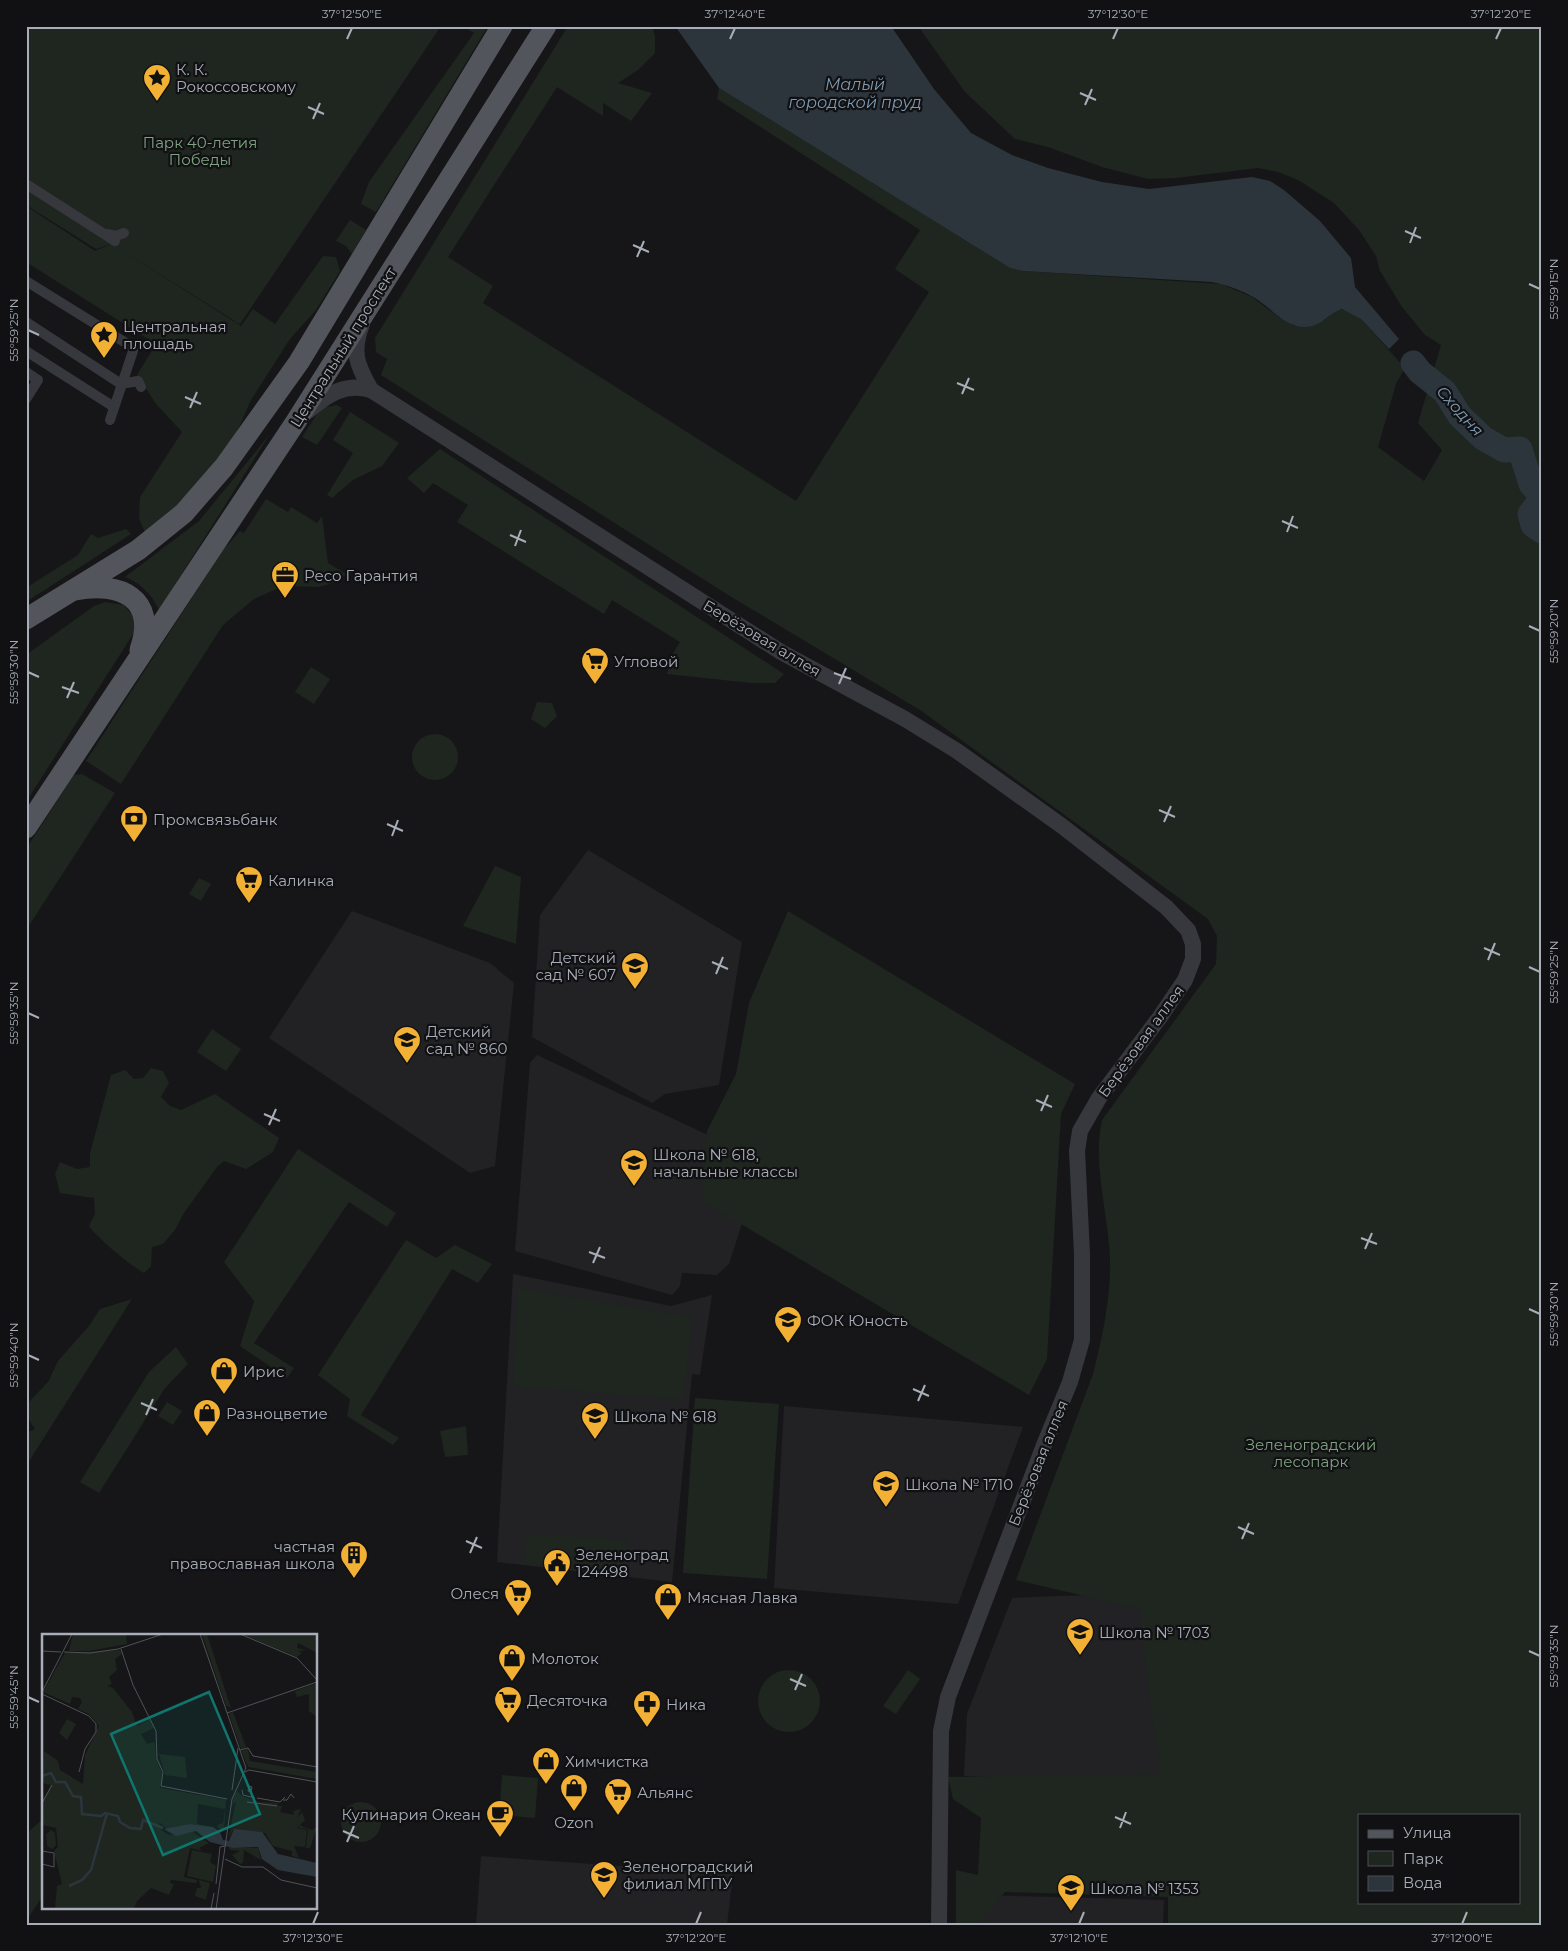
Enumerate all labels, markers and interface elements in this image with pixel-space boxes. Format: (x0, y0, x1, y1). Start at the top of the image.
text: 37°12'50"E (322, 6, 382, 21)
text: 37°12'40"E (705, 6, 765, 21)
text: 37°12'30"E (1088, 6, 1148, 21)
text: 37°12'20"E (1471, 6, 1531, 21)
place label: К. К. Рокоссовскому (176, 60, 297, 96)
place icon: К. К. Рокоссовскому (142, 63, 172, 102)
water label: Малый городской пруд (788, 75, 922, 112)
park label: Парк 40-летия Победы (143, 133, 257, 169)
text: 55°59'15"N (1546, 258, 1561, 320)
street label: Центральный проспект (286, 263, 401, 431)
text: 55°59'25"N (6, 298, 21, 362)
place label: Центральная площадь (123, 317, 227, 353)
place icon: Центральная площадь (89, 320, 119, 359)
water label: Сходня (1433, 382, 1487, 440)
office icon: Ресо Гарантия (270, 560, 300, 599)
place label: Ресо Гарантия (304, 566, 418, 585)
street label: Берёзовая аллея (700, 595, 824, 681)
text: 55°59'20"N (1546, 599, 1561, 663)
text: 55°59'30"N (6, 640, 21, 704)
supermarket icon: Угловой (580, 646, 610, 685)
place label: Угловой (614, 652, 678, 671)
bank icon: Промсвязьбанк (119, 804, 149, 843)
place label: Промсвязьбанк (153, 810, 278, 829)
supermarket icon: Калинка (234, 865, 264, 904)
place label: Калинка (268, 871, 334, 890)
text: 55°59'25"N (1546, 940, 1561, 1004)
place label: Детский сад № 607 (535, 948, 616, 984)
school or university icon: Детский сад № 607 (620, 951, 650, 990)
street label: Берёзовая аллея (1094, 981, 1188, 1101)
text: 55°59'35"N (6, 982, 21, 1044)
place label: Детский сад № 860 (426, 1022, 508, 1058)
school or university icon: Детский сад № 860 (392, 1025, 422, 1064)
place label: Школа № 618, начальные классы (653, 1145, 798, 1181)
school or university icon: Школа № 618, начальные классы (619, 1148, 649, 1187)
text: 55°59'30"N (1546, 1282, 1561, 1346)
school or university icon: ФОК Юность (773, 1305, 803, 1344)
place label: ФОК Юность (807, 1311, 908, 1330)
text: 55°59'40"N (6, 1323, 21, 1387)
shop icon: Ирис (209, 1356, 239, 1395)
place label: Ирис (243, 1362, 284, 1381)
street label: Берёзовая аллея (1004, 1397, 1072, 1529)
shop icon: Разноцветие (192, 1398, 222, 1437)
school or university icon: Школа № 618 (580, 1401, 610, 1440)
place label: Разноцветие (226, 1404, 328, 1423)
place label: Школа № 618 (614, 1407, 717, 1426)
park label: Зеленоградский лесопарк (1246, 1435, 1376, 1471)
school or university icon: Школа № 1710 (871, 1469, 901, 1508)
place label: Школа № 1710 (905, 1475, 1013, 1494)
place label: частная православная школа (170, 1537, 335, 1573)
building icon: частная православная школа (339, 1540, 369, 1579)
place label: Зеленоград 124498 (576, 1545, 669, 1581)
public building icon: Зеленоград 124498 (542, 1548, 572, 1587)
supermarket icon: Олеся (503, 1578, 533, 1617)
shop icon: Мясная Лавка (653, 1582, 683, 1621)
place label: Олеся (450, 1584, 499, 1603)
place label: Мясная Лавка (687, 1588, 798, 1607)
school or university icon: Школа № 1703 (1065, 1617, 1095, 1656)
place label: Школа № 1703 (1099, 1623, 1210, 1642)
text: 55°59'35"N (1546, 1625, 1561, 1687)
inset map (42, 1634, 318, 1908)
shop icon: Молоток (497, 1643, 527, 1682)
place label: Молоток (531, 1649, 599, 1668)
text: 55°59'45"N (6, 1665, 21, 1729)
supermarket icon: Десяточка (493, 1685, 523, 1724)
pharmacy icon: Ника (632, 1689, 662, 1728)
place label: Десяточка (527, 1691, 608, 1710)
place label: Ника (666, 1695, 706, 1714)
shop icon: Химчистка (531, 1746, 561, 1785)
place label: Химчистка (565, 1752, 649, 1771)
shop icon: Ozon (559, 1773, 589, 1812)
supermarket icon: Альянс (603, 1777, 633, 1816)
place label: Альянс (637, 1783, 693, 1802)
cafe icon: Кулинария Океан (485, 1799, 515, 1838)
place label: Кулинария Океан (341, 1805, 481, 1824)
place label: Ozon (554, 1813, 594, 1832)
legend (1358, 1814, 1520, 1904)
text: Улица (1403, 1823, 1451, 1842)
text: Парк (1403, 1849, 1443, 1868)
place label: Зеленоградский филиал МГПУ (623, 1857, 754, 1893)
school or university icon: Зеленоградский филиал МГПУ (589, 1860, 619, 1899)
school or university icon: Школа № 1353 (1056, 1873, 1086, 1912)
text: Вода (1403, 1873, 1442, 1892)
place label: Школа № 1353 (1090, 1879, 1199, 1898)
text: 37°12'30"E (283, 1930, 343, 1945)
text: 37°12'20"E (666, 1930, 726, 1945)
text: 37°12'10"E (1050, 1930, 1108, 1945)
text: 37°12'00"E (1431, 1930, 1493, 1945)

